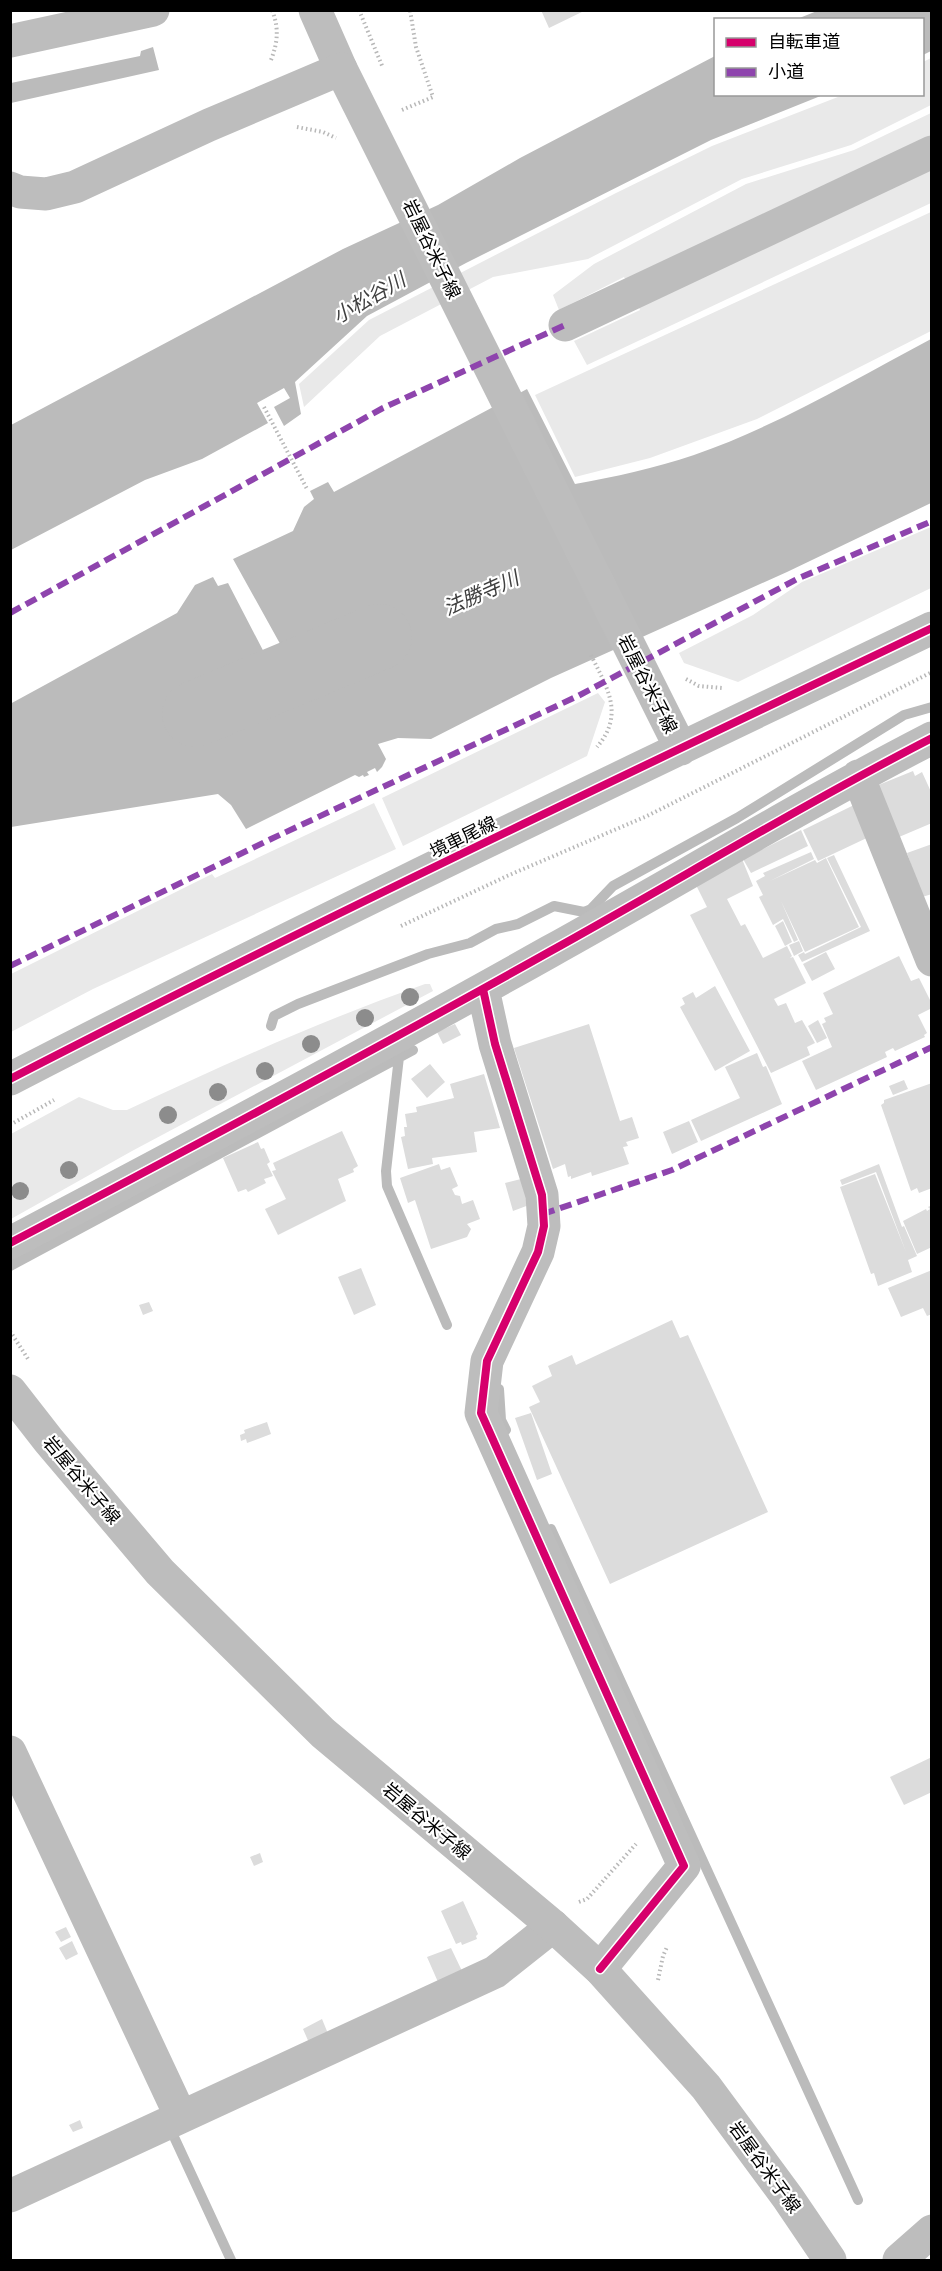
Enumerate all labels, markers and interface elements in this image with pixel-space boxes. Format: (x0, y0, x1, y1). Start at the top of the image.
legend (714, 18, 924, 96)
text: 自転車道 (768, 31, 840, 52)
text: 小道 (768, 61, 804, 82)
street label: 岩屋谷米子線 (399, 196, 465, 302)
water label: 小松谷川 (328, 267, 411, 328)
water label: 法勝寺川 (440, 565, 524, 620)
street label: 岩屋谷米子線 (614, 631, 682, 737)
street label: 境車尾線 (426, 812, 500, 862)
street label: 岩屋谷米子線 (39, 1432, 125, 1528)
street label: 岩屋谷米子線 (379, 1778, 475, 1864)
street label: 岩屋谷米子線 (725, 2117, 805, 2217)

